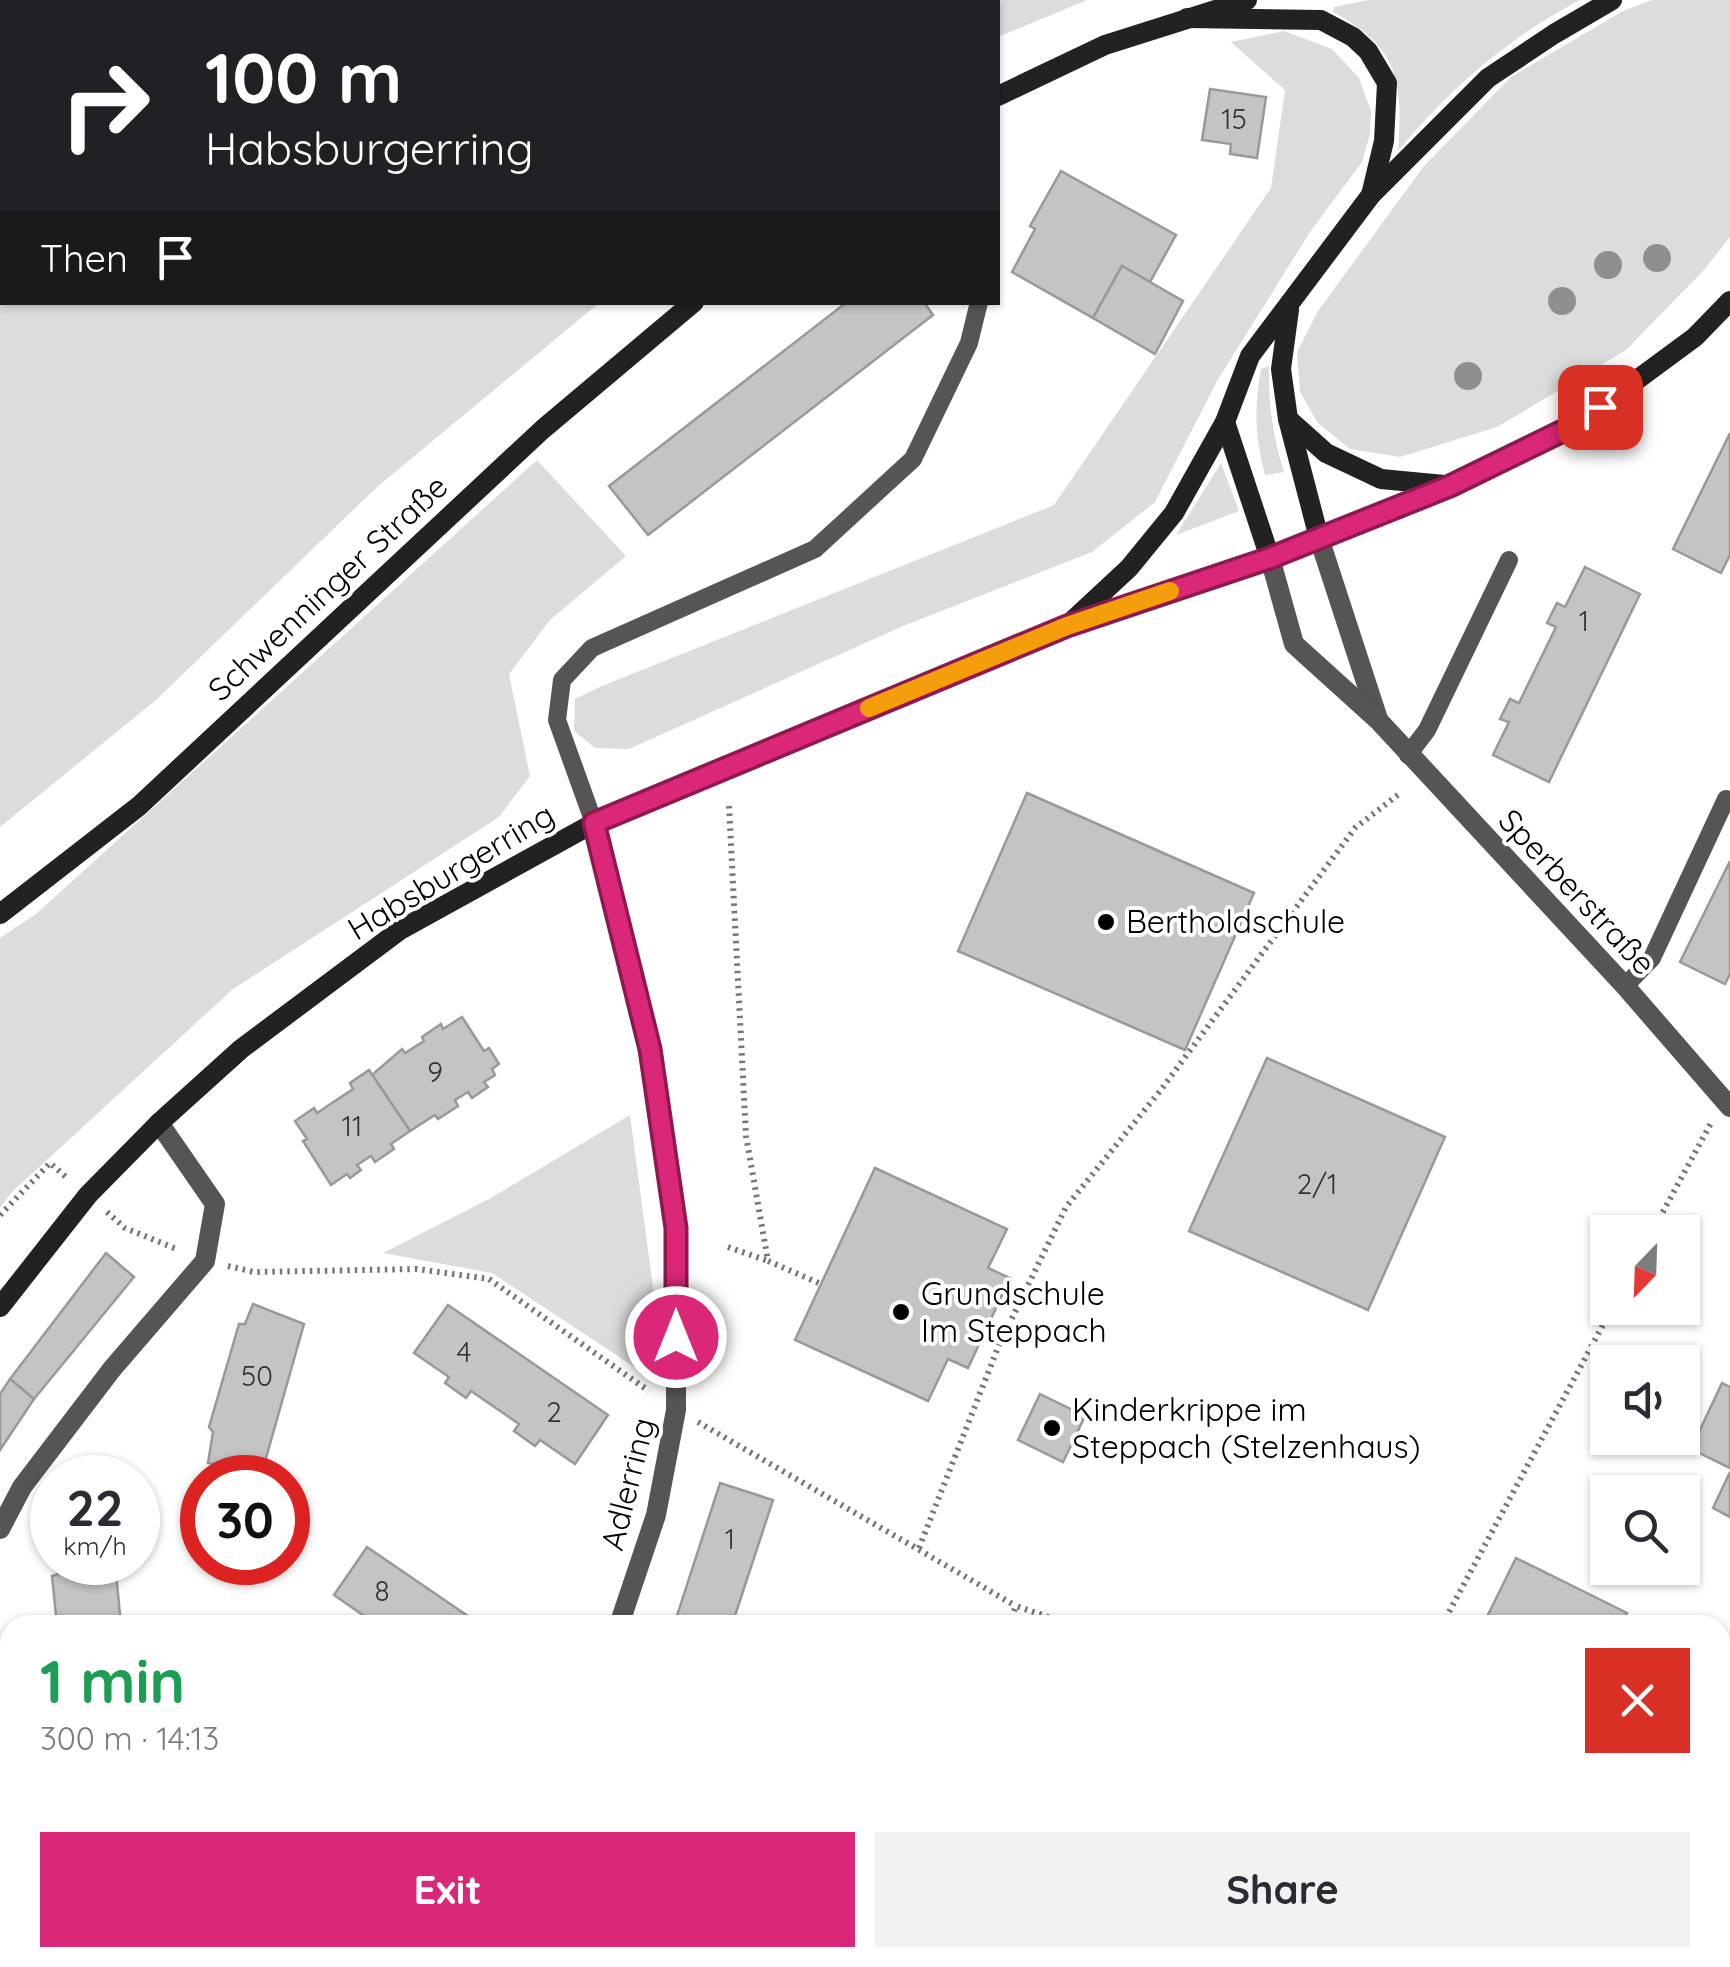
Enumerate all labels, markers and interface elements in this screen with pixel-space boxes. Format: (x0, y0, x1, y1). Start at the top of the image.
text: 100 m (205, 33, 402, 121)
icon: right (40, 40, 170, 170)
house number: 15 (1221, 101, 1247, 136)
text: Habsburgerring (205, 120, 534, 176)
icon: arrive (148, 230, 203, 285)
text: Then (40, 234, 128, 282)
pin (1558, 365, 1643, 450)
icon: arrive (1573, 380, 1628, 435)
street label: Schwenninger Straße (199, 466, 456, 709)
house number: 1 (1579, 603, 1589, 638)
street label: Habsburgerring (340, 794, 561, 948)
street label: Sperberstraße (1491, 800, 1665, 983)
place label: Bertholdschule (1126, 901, 1345, 941)
marker: Bertholdschule (1095, 911, 1117, 933)
house number: 9 (427, 1054, 443, 1089)
house number: 11 (342, 1108, 362, 1143)
house number: 2/1 (1297, 1166, 1337, 1201)
north arrow (1590, 1215, 1700, 1325)
map controls (1590, 1215, 1700, 1585)
place label: Grundschule Im Steppach (921, 1273, 1107, 1350)
position arrow (624, 1285, 728, 1389)
marker: Grundschule Im Steppach (890, 1301, 912, 1323)
house number: 4 (457, 1334, 471, 1369)
button: sound (1590, 1345, 1700, 1455)
house number: 50 (241, 1358, 273, 1393)
place label: Kinderkrippe im Steppach (Stelzenhaus) (1072, 1389, 1421, 1466)
house number: 2 (546, 1394, 562, 1429)
street label: Adlerring (591, 1413, 663, 1554)
marker: Kinderkrippe im Steppach (Stelzenhaus) (1041, 1417, 1063, 1439)
speed limit sign: 30 (180, 1455, 310, 1585)
button: search (1590, 1475, 1700, 1585)
text: 22 (67, 1476, 123, 1539)
house number: 1 (725, 1521, 735, 1556)
text: km/h (63, 1530, 127, 1561)
house number: 8 (374, 1573, 390, 1608)
text: 1 min (40, 1643, 185, 1718)
button: close (1585, 1648, 1690, 1753)
text: 300 m · 14:13 (40, 1718, 219, 1758)
button: Exit (40, 1832, 855, 1947)
button: Share (875, 1832, 1690, 1947)

